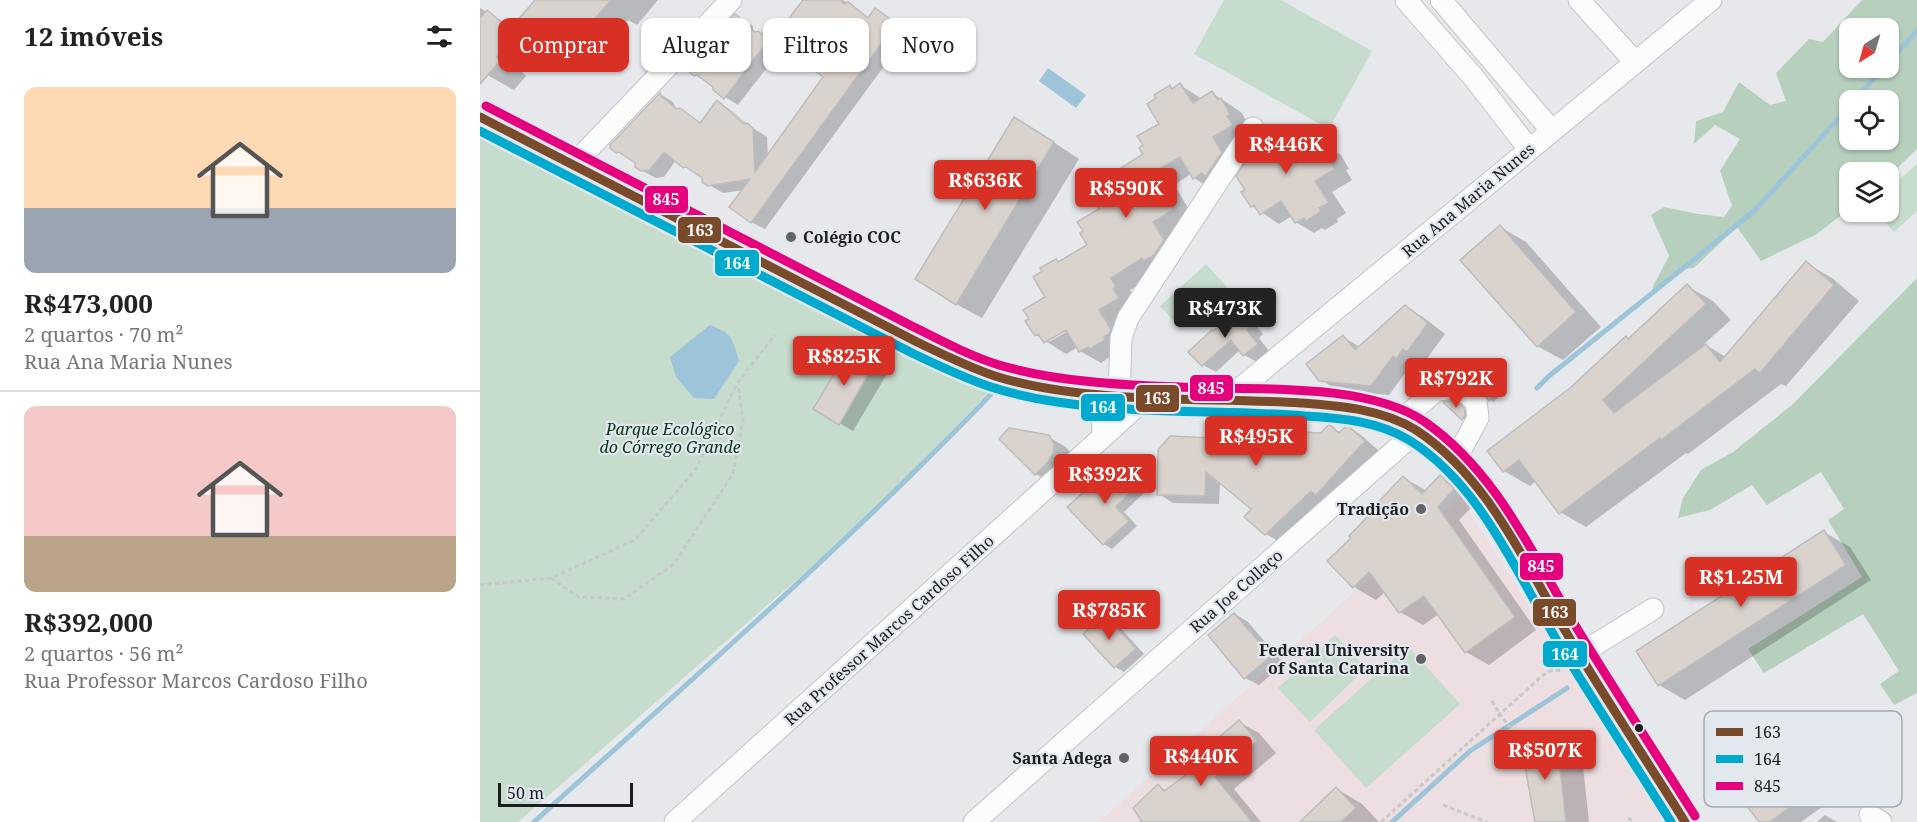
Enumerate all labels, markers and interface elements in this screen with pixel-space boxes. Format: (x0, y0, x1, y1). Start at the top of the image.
text: 12 imóveis (24, 18, 163, 54)
chip: Comprar (498, 18, 629, 72)
chip: Alugar (641, 18, 751, 72)
chip: Filtros (763, 18, 869, 72)
chip: Novo (881, 18, 976, 72)
north arrow (1839, 18, 1899, 78)
map controls (1839, 18, 1899, 222)
icon: filters (423, 20, 456, 53)
button: locate (1839, 90, 1899, 150)
pin: R$446K (1237, 124, 1335, 175)
icon: home (186, 126, 294, 234)
text: R$446K (1249, 130, 1323, 157)
street label: Rua Ana Maria Nunes (1397, 138, 1539, 262)
pin: R$636K (936, 160, 1034, 211)
button: layers (1839, 162, 1899, 222)
text: R$636K (948, 166, 1022, 193)
pin: R$590K (1077, 168, 1175, 219)
text: R$590K (1089, 174, 1163, 201)
line badge: 845 (644, 185, 689, 214)
text: 845 (652, 188, 680, 210)
line badge: 163 (677, 216, 722, 244)
text: 163 (686, 219, 714, 241)
place label: Colégio COC (803, 226, 901, 248)
marker: Colégio COC (784, 230, 798, 244)
line badge: 164 (714, 249, 760, 277)
text: 164 (723, 252, 751, 274)
text: R$473,000 (24, 285, 153, 321)
pin: R$473K (1176, 288, 1274, 339)
text: R$473K (1188, 294, 1262, 321)
text: 2 quartos · 70 m² (24, 321, 184, 348)
pin: R$825K (795, 336, 893, 387)
text: R$825K (807, 342, 881, 369)
text: Rua Ana Maria Nunes (24, 348, 233, 375)
pin: R$792K (1407, 358, 1505, 409)
text: R$792K (1419, 364, 1493, 391)
line badge: 845 (1189, 374, 1234, 402)
text: 845 (1197, 377, 1225, 399)
line badge: 163 (1135, 384, 1180, 413)
text: 163 (1143, 387, 1171, 409)
line badge: 164 (1080, 393, 1126, 422)
text: 164 (1089, 396, 1117, 418)
pin: R$495K (1207, 416, 1305, 467)
park label: Parque Ecológico do Córrego Grande (599, 418, 741, 458)
text: R$495K (1219, 422, 1293, 449)
icon: home (186, 445, 294, 553)
pin: R$392K (1056, 454, 1154, 505)
text: R$392K (1068, 460, 1142, 487)
place label: Tradição (1337, 498, 1409, 520)
marker: Tradição (1414, 502, 1428, 516)
street label: Rua Professor Marcos Cardoso Filho (779, 530, 999, 730)
street label: Rua Joe Collaço (1185, 544, 1287, 638)
line badge: 845 (1519, 552, 1564, 581)
text: 845 (1527, 555, 1555, 577)
pin: R$1.25M (1686, 557, 1796, 608)
text: R$1.25M (1699, 563, 1783, 590)
pin: R$785K (1060, 590, 1158, 641)
text: R$785K (1072, 596, 1146, 623)
line badge: 163 (1532, 598, 1577, 627)
text: 163 (1541, 601, 1569, 623)
text: R$392,000 (24, 604, 153, 640)
place label: Federal University of Santa Catarina (1259, 639, 1410, 679)
text: 2 quartos · 56 m² (24, 640, 184, 667)
line badge: 164 (1542, 640, 1588, 668)
text: 164 (1551, 643, 1579, 665)
marker: Federal University of Santa Catarina (1414, 652, 1428, 666)
text: Rua Professor Marcos Cardoso Filho (24, 667, 368, 694)
legend (1704, 711, 1902, 807)
text: 163 (1754, 721, 1781, 743)
unlabelled marker (1633, 722, 1645, 734)
pin: R$507K (1496, 730, 1594, 781)
pin: R$440K (1152, 736, 1250, 787)
text: R$507K (1508, 736, 1582, 763)
text: R$440K (1164, 742, 1238, 769)
place label: Santa Adega (1012, 747, 1112, 769)
text: 164 (1754, 748, 1781, 770)
marker: Santa Adega (1117, 751, 1131, 765)
text: 845 (1754, 775, 1781, 797)
scale bar (498, 780, 633, 808)
text: 50 m (507, 782, 544, 804)

